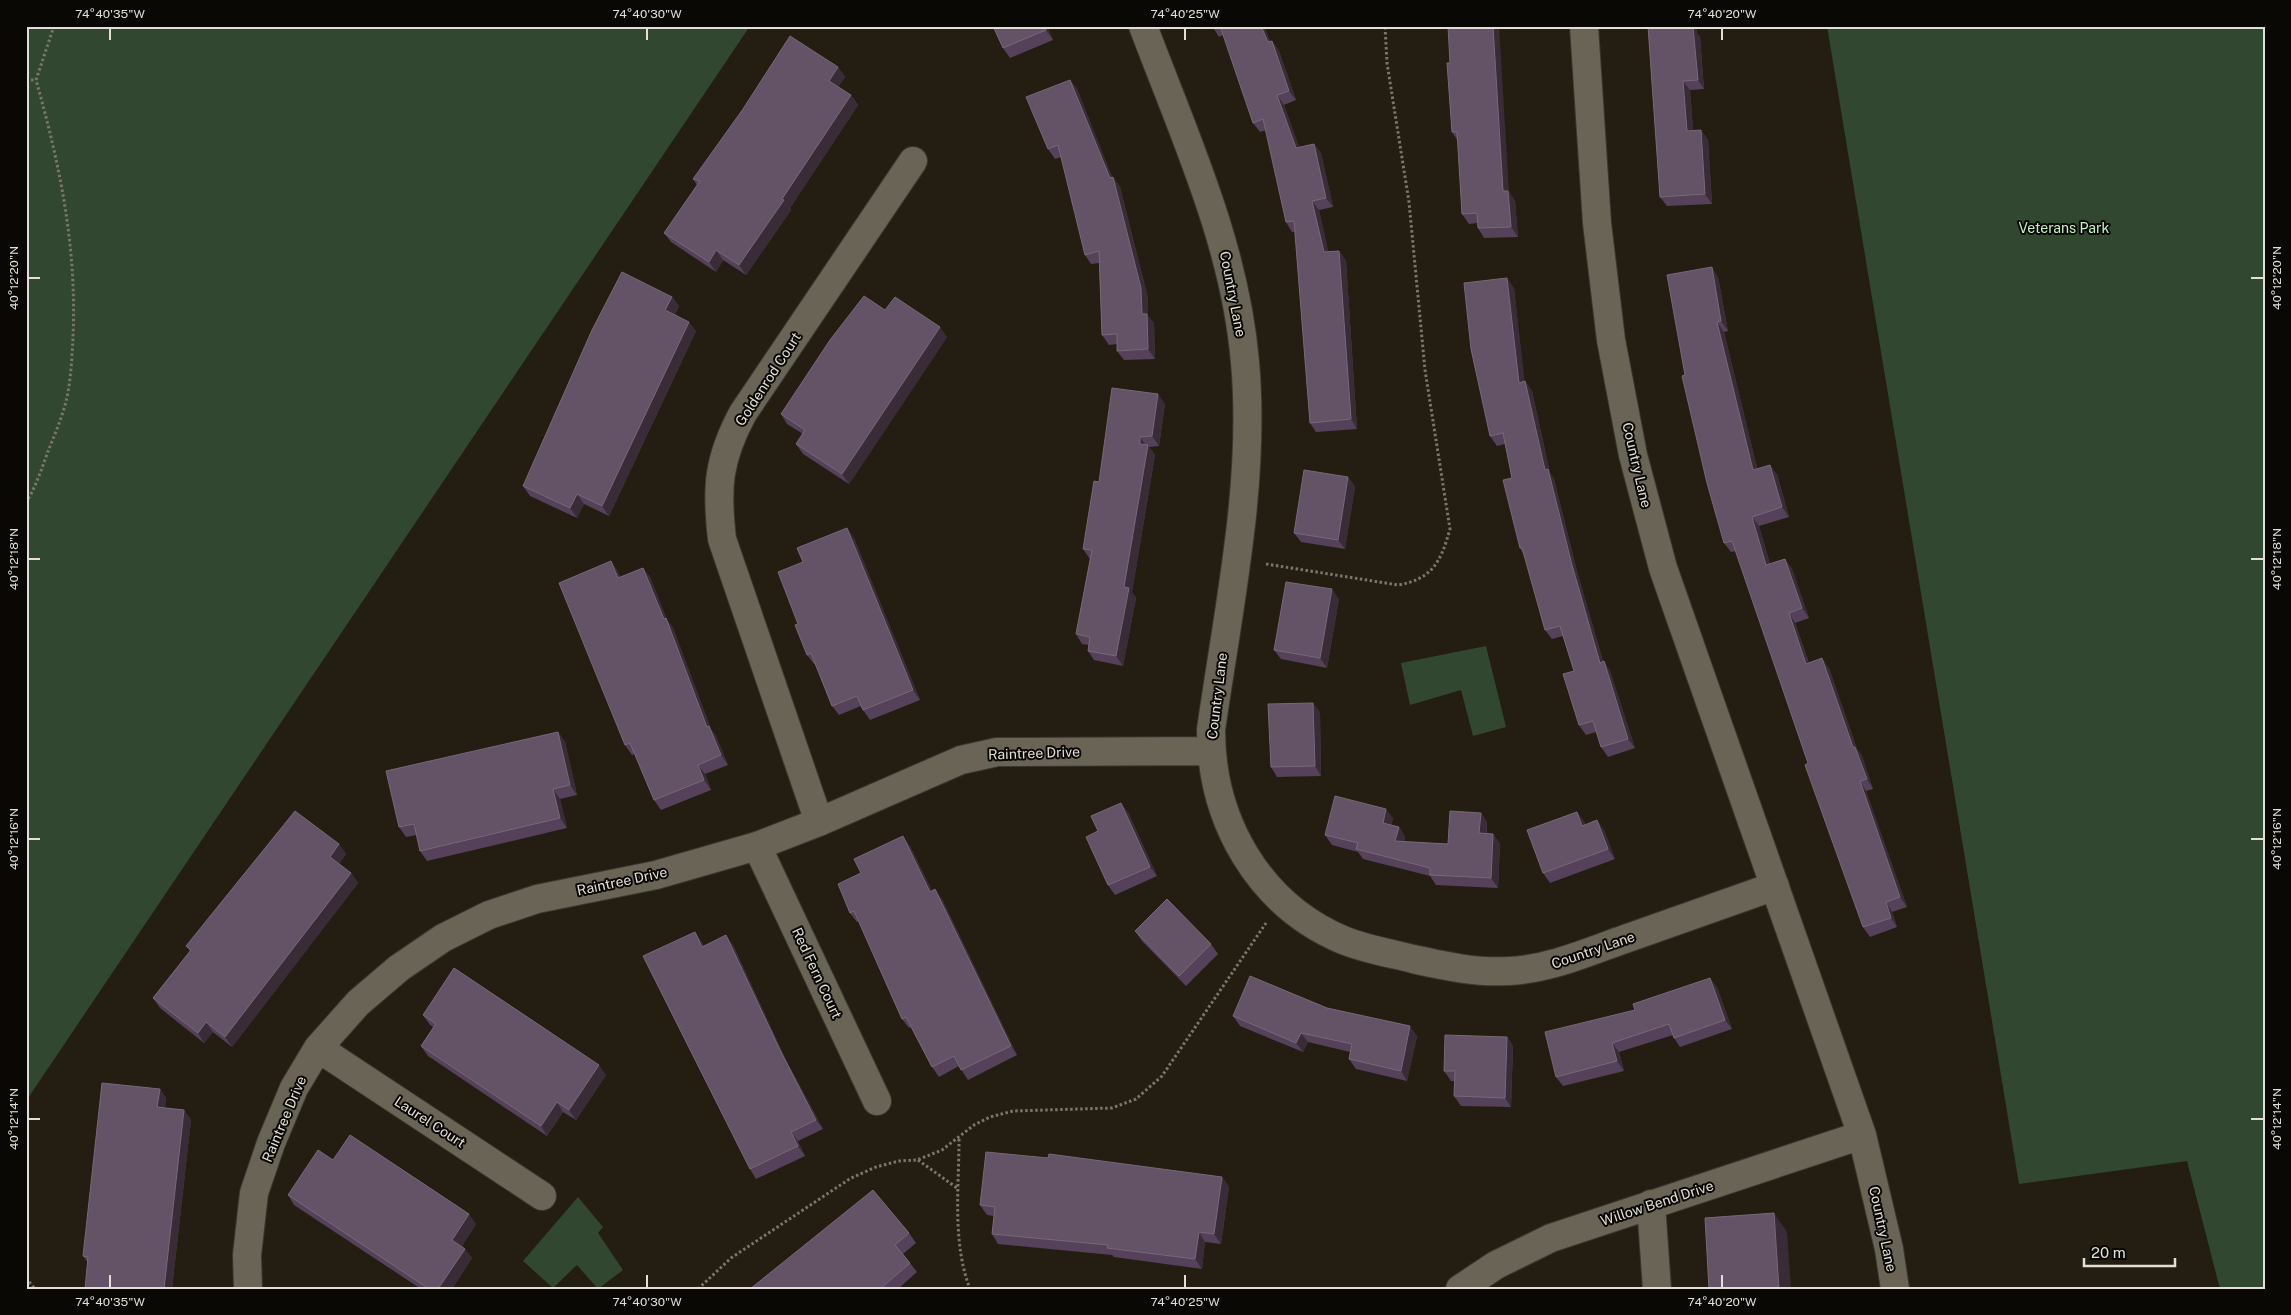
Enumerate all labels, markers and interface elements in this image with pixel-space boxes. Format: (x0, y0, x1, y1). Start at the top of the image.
text: 74°40'35"W (75, 7, 145, 21)
text: 74°40'30"W (612, 7, 682, 21)
text: 74°40'25"W (1150, 7, 1220, 21)
text: 74°40'20"W (1688, 7, 1757, 21)
park label: Veterans Park (2019, 220, 2110, 236)
text: 40°12'20"N (7, 246, 21, 310)
text: 40°12'20"N (2270, 246, 2284, 310)
street label: Country Lane (1217, 250, 1249, 338)
street label: Goldenrod Court (732, 329, 804, 429)
street label: Country Lane (1619, 421, 1655, 509)
text: 40°12'18"N (7, 528, 21, 590)
text: 40°12'18"N (2270, 528, 2284, 590)
street label: Country Lane (1204, 652, 1230, 740)
street label: Raintree Drive (988, 743, 1080, 763)
text: 40°12'16"N (7, 808, 21, 870)
text: 40°12'16"N (2270, 808, 2284, 870)
street label: Raintree Drive (575, 864, 669, 898)
street label: Red Fern Court (789, 925, 845, 1021)
street label: Country Lane (1549, 928, 1637, 972)
street label: Raintree Drive (259, 1074, 309, 1164)
text: 40°12'14"N (7, 1088, 21, 1150)
text: 40°12'14"N (2270, 1088, 2284, 1150)
street label: Laurel Court (392, 1093, 468, 1151)
street label: Willow Bend Drive (1599, 1177, 1715, 1229)
street label: Country Lane (1866, 1185, 1900, 1273)
scale bar (2084, 1235, 2175, 1267)
text: 20 m (2091, 1244, 2126, 1261)
text: 74°40'35"W (75, 1295, 145, 1309)
text: 74°40'30"W (612, 1295, 682, 1309)
text: 74°40'25"W (1150, 1295, 1220, 1309)
text: 74°40'20"W (1688, 1295, 1757, 1309)

